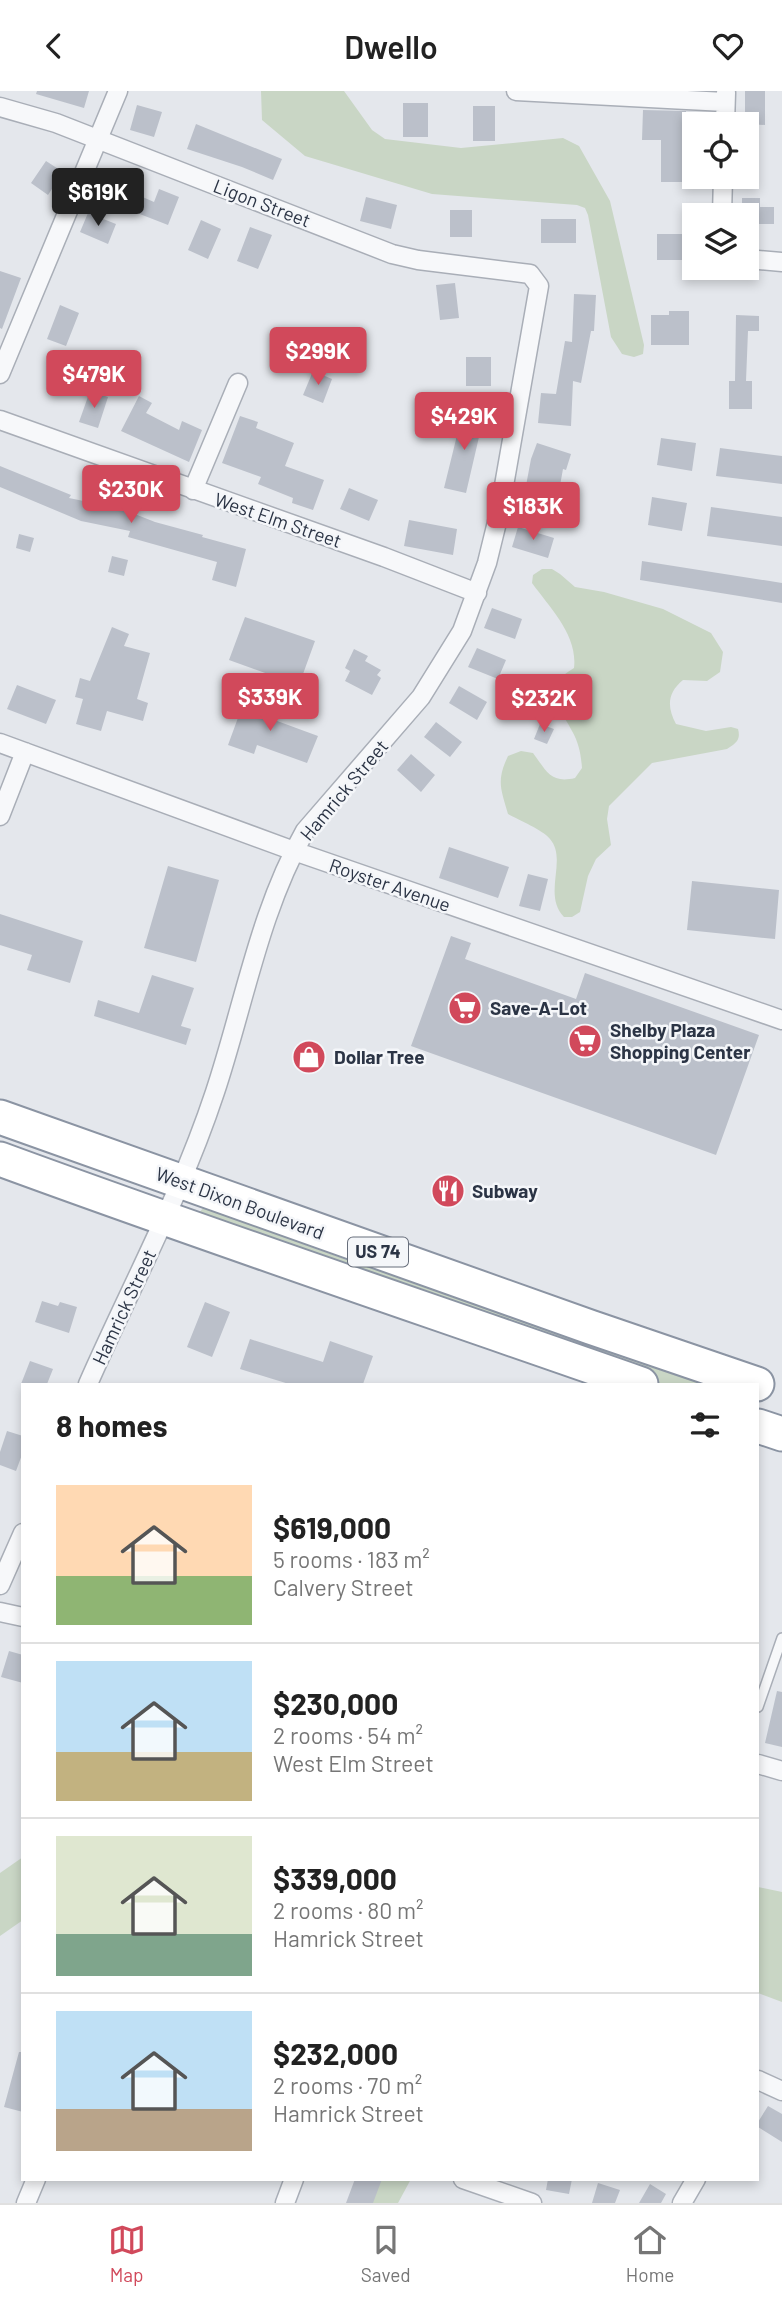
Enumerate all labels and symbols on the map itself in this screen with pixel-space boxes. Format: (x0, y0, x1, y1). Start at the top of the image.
pin: $619K (49, 169, 147, 228)
street label: Ligon Street (210, 174, 314, 232)
pin: $299K (269, 327, 367, 387)
pin: $479K (45, 351, 143, 410)
pin: $429K (415, 393, 513, 452)
pin: $230K (82, 465, 180, 525)
pin: $183K (484, 483, 582, 542)
street label: West Elm Street (212, 487, 345, 552)
pin: $339K (221, 673, 319, 733)
pin: $232K (495, 675, 593, 734)
street label: Hamrick Street (295, 735, 393, 845)
street label: Royster Avenue (327, 853, 454, 916)
supermarket icon: Save-A-Lot (446, 989, 484, 1027)
place label: Save-A-Lot (490, 996, 587, 1019)
place label: Shelby Plaza Shopping Center (610, 1018, 751, 1063)
supermarket icon: Shelby Plaza Shopping Center (566, 1022, 604, 1060)
shop icon: Dollar Tree (290, 1038, 328, 1076)
place label: Dollar Tree (334, 1045, 425, 1068)
street label: West Dixon Boulevard (153, 1161, 328, 1244)
restaurant icon: Subway (429, 1172, 467, 1210)
place label: Subway (472, 1179, 538, 1202)
road number: US 74 (348, 1237, 408, 1267)
street label: Hamrick Street (87, 1245, 160, 1368)

